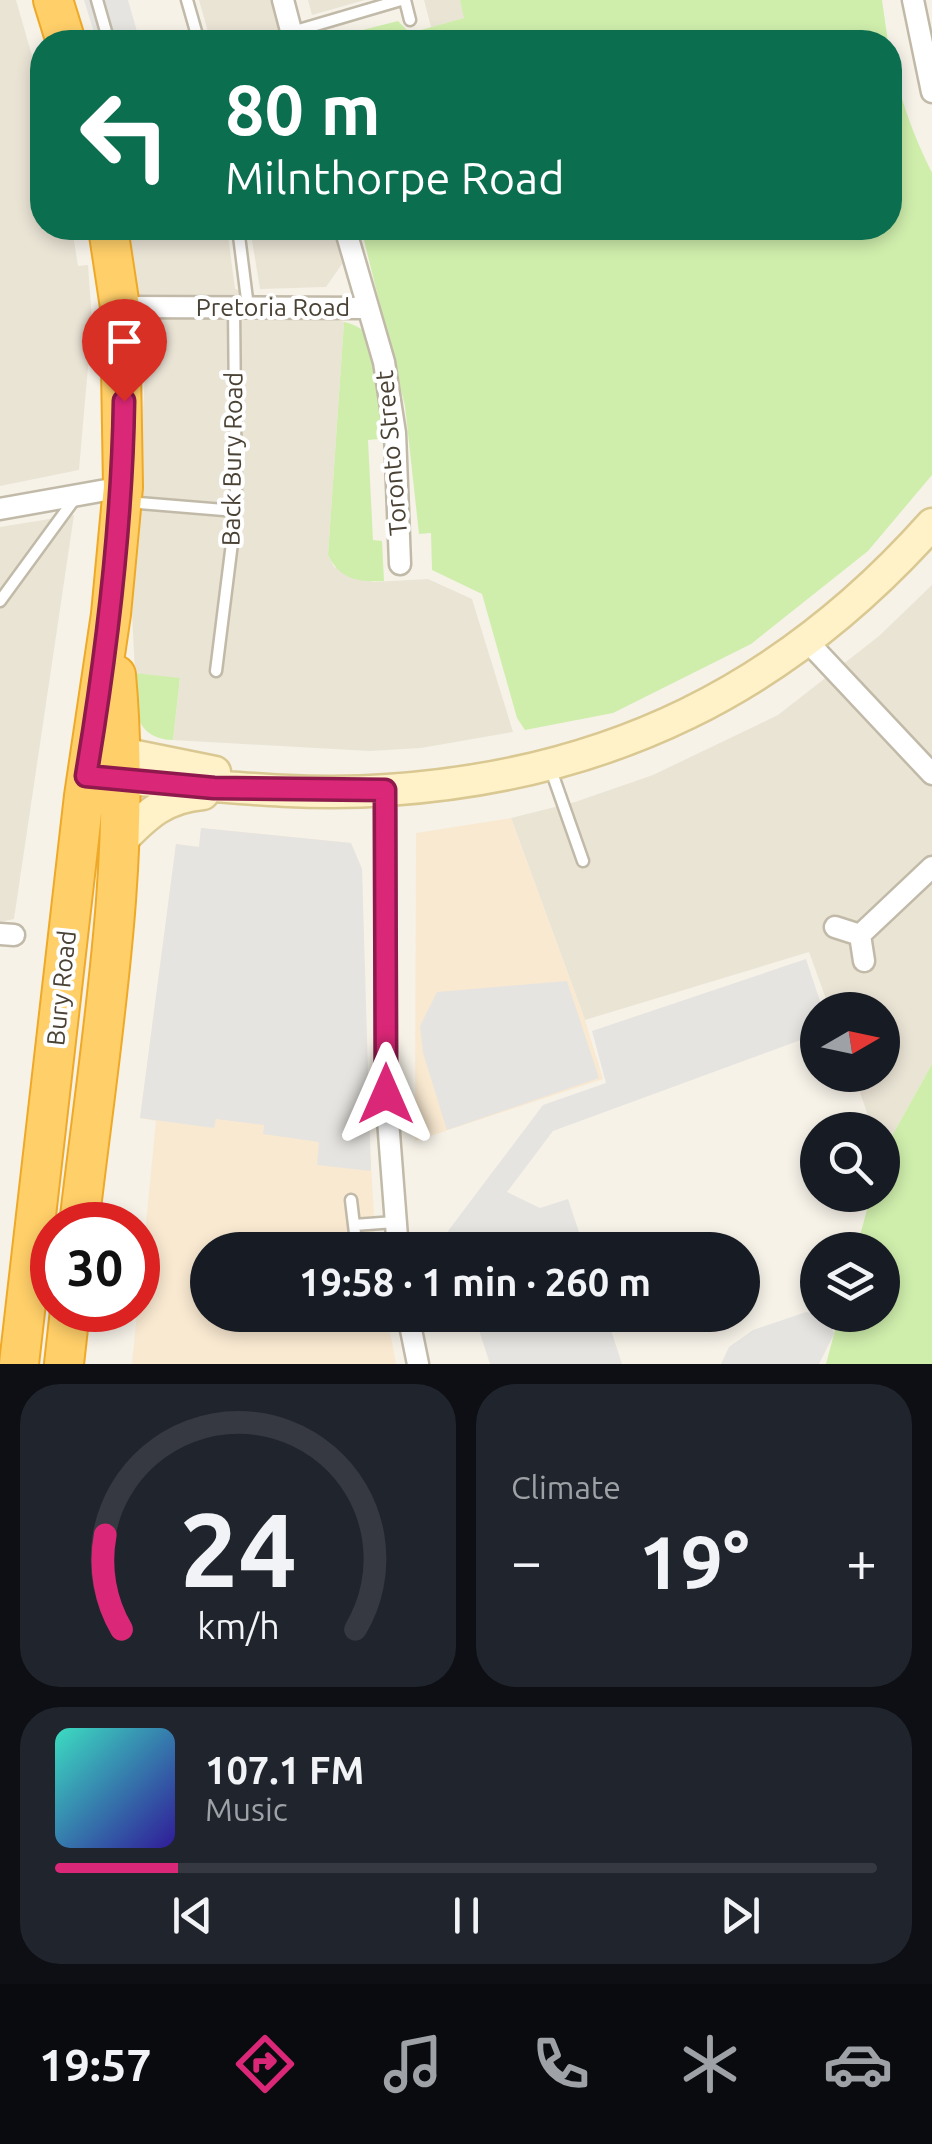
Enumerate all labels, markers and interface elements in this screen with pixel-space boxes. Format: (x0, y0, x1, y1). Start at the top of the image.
icon: left (60, 70, 190, 200)
text: 80 m (225, 70, 381, 148)
text: Milnthorpe Road (225, 152, 564, 203)
street label: Pretoria Road (196, 293, 350, 321)
pin (82, 299, 167, 402)
icon: arrive (97, 314, 152, 369)
street label: Toronto Street (370, 369, 412, 537)
street label: Back Bury Road (216, 372, 248, 546)
street label: Bury Road (41, 929, 81, 1047)
north arrow (800, 992, 900, 1092)
map controls (800, 992, 900, 1332)
position arrow (334, 1042, 438, 1146)
button: search (800, 1112, 900, 1212)
speed limit sign: 30 (30, 1202, 160, 1332)
button: layers (800, 1232, 900, 1332)
text: 19:58 · 1 min · 260 m (299, 1261, 651, 1303)
text: Climate (511, 1469, 621, 1505)
text: 24 (179, 1490, 297, 1607)
text: 19° (638, 1519, 750, 1603)
text: − (511, 1530, 542, 1591)
text: + (846, 1530, 877, 1591)
text: km/h (197, 1606, 279, 1646)
text: 107.1 FM (205, 1749, 364, 1791)
text: Music (205, 1791, 288, 1827)
icon: previous (165, 1888, 220, 1943)
icon: pause (439, 1888, 494, 1943)
icon: next (713, 1888, 768, 1943)
icon: directions (230, 2029, 300, 2099)
icon: music (378, 2029, 448, 2099)
icon: phone (526, 2029, 596, 2099)
icon: climate (675, 2029, 745, 2099)
icon: car (823, 2029, 893, 2099)
text: 19:57 (39, 2039, 152, 2090)

